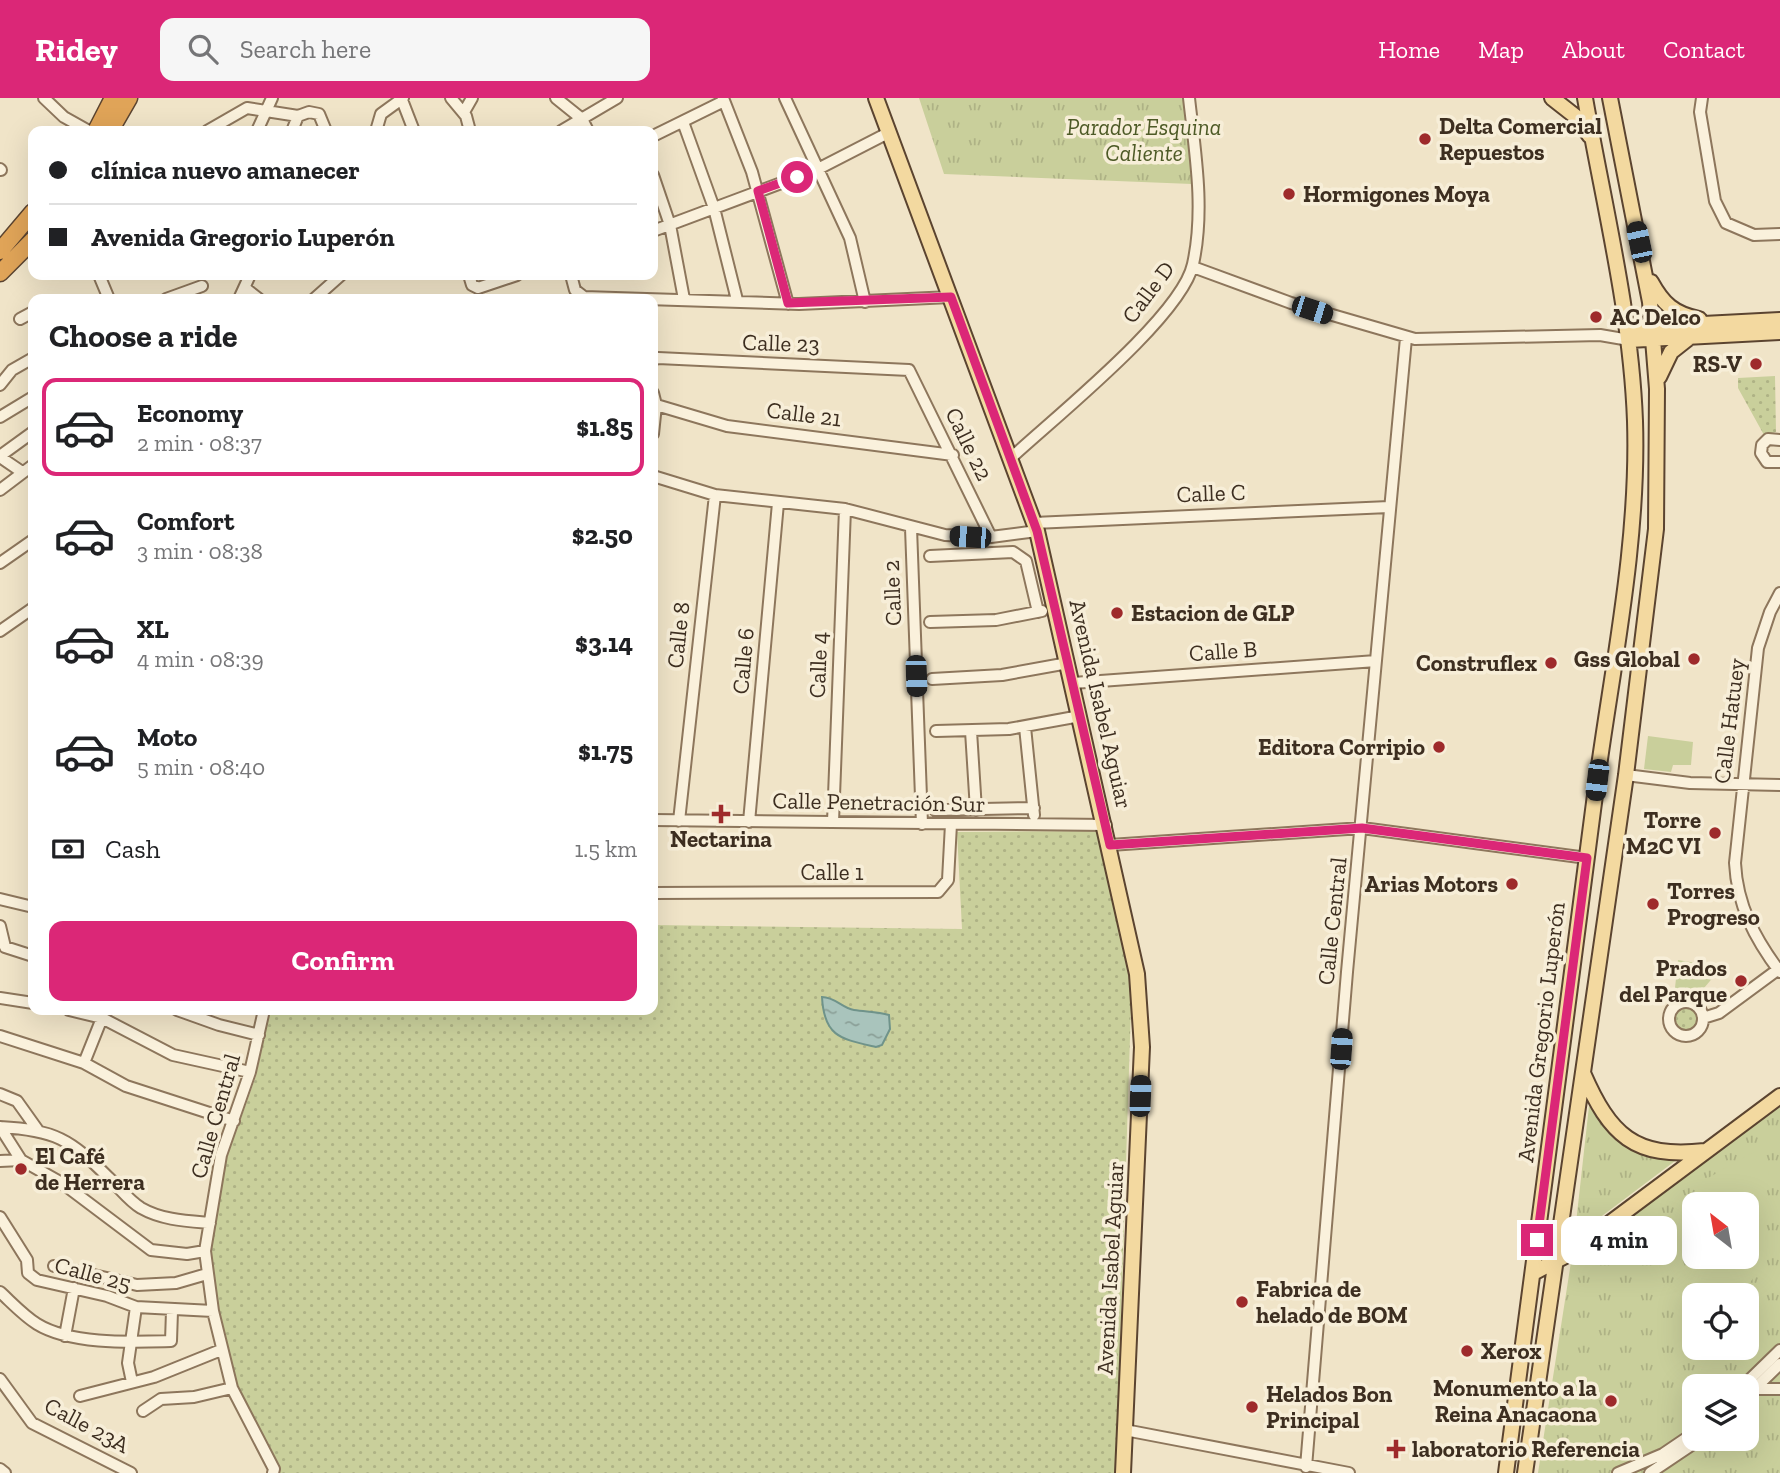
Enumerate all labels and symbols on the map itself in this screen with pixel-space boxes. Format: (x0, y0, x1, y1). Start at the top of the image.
place label: Delta Comercial Repuestos (1439, 112, 1602, 166)
park label: Parador Esquina Caliente (1067, 113, 1221, 167)
marker: Delta Comercial Repuestos (1417, 131, 1433, 147)
route start (781, 161, 813, 193)
place label: Hormigones Moya (1303, 180, 1490, 208)
marker: Hormigones Moya (1281, 186, 1297, 202)
car (1625, 219, 1654, 265)
street label: Calle D (1116, 255, 1180, 329)
car (1289, 294, 1336, 326)
place label: AC Delco (1610, 303, 1701, 331)
marker: AC Delco (1588, 309, 1604, 325)
street label: Calle 23 (742, 328, 820, 358)
place label: RS-V (1693, 350, 1742, 378)
marker: RS-V (1748, 356, 1764, 372)
street label: Calle 21 (765, 396, 843, 432)
street label: Calle 22 (939, 403, 999, 485)
street label: Calle C (1176, 478, 1246, 508)
car (949, 525, 992, 549)
street label: Calle 2 (877, 559, 907, 627)
street label: Avenida Isabel Aguiar (1063, 597, 1139, 811)
place label: Estacion de GLP (1131, 599, 1295, 627)
street label: Calle 8 (661, 600, 695, 670)
marker: Estacion de GLP (1109, 605, 1125, 621)
street label: Calle 6 (726, 627, 760, 695)
street label: Calle 4 (803, 631, 833, 699)
street label: Calle B (1188, 635, 1258, 667)
place label: Gss Global (1574, 645, 1680, 673)
place label: Construflex (1416, 649, 1538, 677)
marker: Gss Global (1686, 651, 1702, 667)
car (905, 655, 928, 697)
marker: Construflex (1543, 655, 1559, 671)
street label: Calle Hatuey (1707, 656, 1751, 785)
place label: Editora Corripio (1258, 733, 1425, 761)
marker: Editora Corripio (1431, 739, 1447, 755)
car (1585, 758, 1610, 802)
street label: Calle Penetración Sur (772, 786, 986, 818)
marker: Nectarina (713, 806, 729, 822)
place label: Torre M2C VI (1626, 806, 1701, 860)
place label: Nectarina (670, 825, 772, 853)
marker: Torre M2C VI (1707, 825, 1723, 841)
street label: Calle Central (1311, 856, 1353, 986)
street label: Calle 1 (800, 858, 864, 886)
place label: Arias Motors (1365, 870, 1498, 898)
marker: Arias Motors (1504, 876, 1520, 892)
place label: Torres Progreso (1667, 877, 1760, 931)
marker: Torres Progreso (1645, 896, 1661, 912)
street label: Avenida Gregorio Luperón (1511, 900, 1571, 1164)
place label: Prados del Parque (1619, 954, 1727, 1008)
marker: Prados del Parque (1733, 973, 1749, 989)
car (1330, 1027, 1353, 1071)
street label: Calle Central (184, 1050, 246, 1182)
car (1129, 1075, 1152, 1117)
place label: El Café de Herrera (35, 1142, 145, 1196)
street label: Avenida Isabel Aguiar (1090, 1160, 1130, 1376)
marker: El Café de Herrera (13, 1161, 29, 1177)
north arrow (1682, 1192, 1759, 1269)
callout: 4 min (1562, 1216, 1677, 1264)
route end (1521, 1224, 1553, 1256)
street label: Calle 25 (52, 1250, 134, 1298)
place label: Fabrica de helado de BOM (1256, 1275, 1408, 1329)
marker: Fabrica de helado de BOM (1234, 1294, 1250, 1310)
place label: Xerox (1481, 1337, 1542, 1365)
marker: Xerox (1459, 1343, 1475, 1359)
place label: Monumento a la Reina Anacaona (1433, 1374, 1597, 1428)
place label: Helados Bon Principal (1266, 1380, 1393, 1434)
street label: Calle 23A (40, 1391, 135, 1460)
marker: Monumento a la Reina Anacaona (1603, 1393, 1619, 1409)
marker: Helados Bon Principal (1244, 1399, 1260, 1415)
place label: laboratorio Referencia (1412, 1435, 1640, 1463)
marker: laboratorio Referencia (1386, 1439, 1406, 1459)

